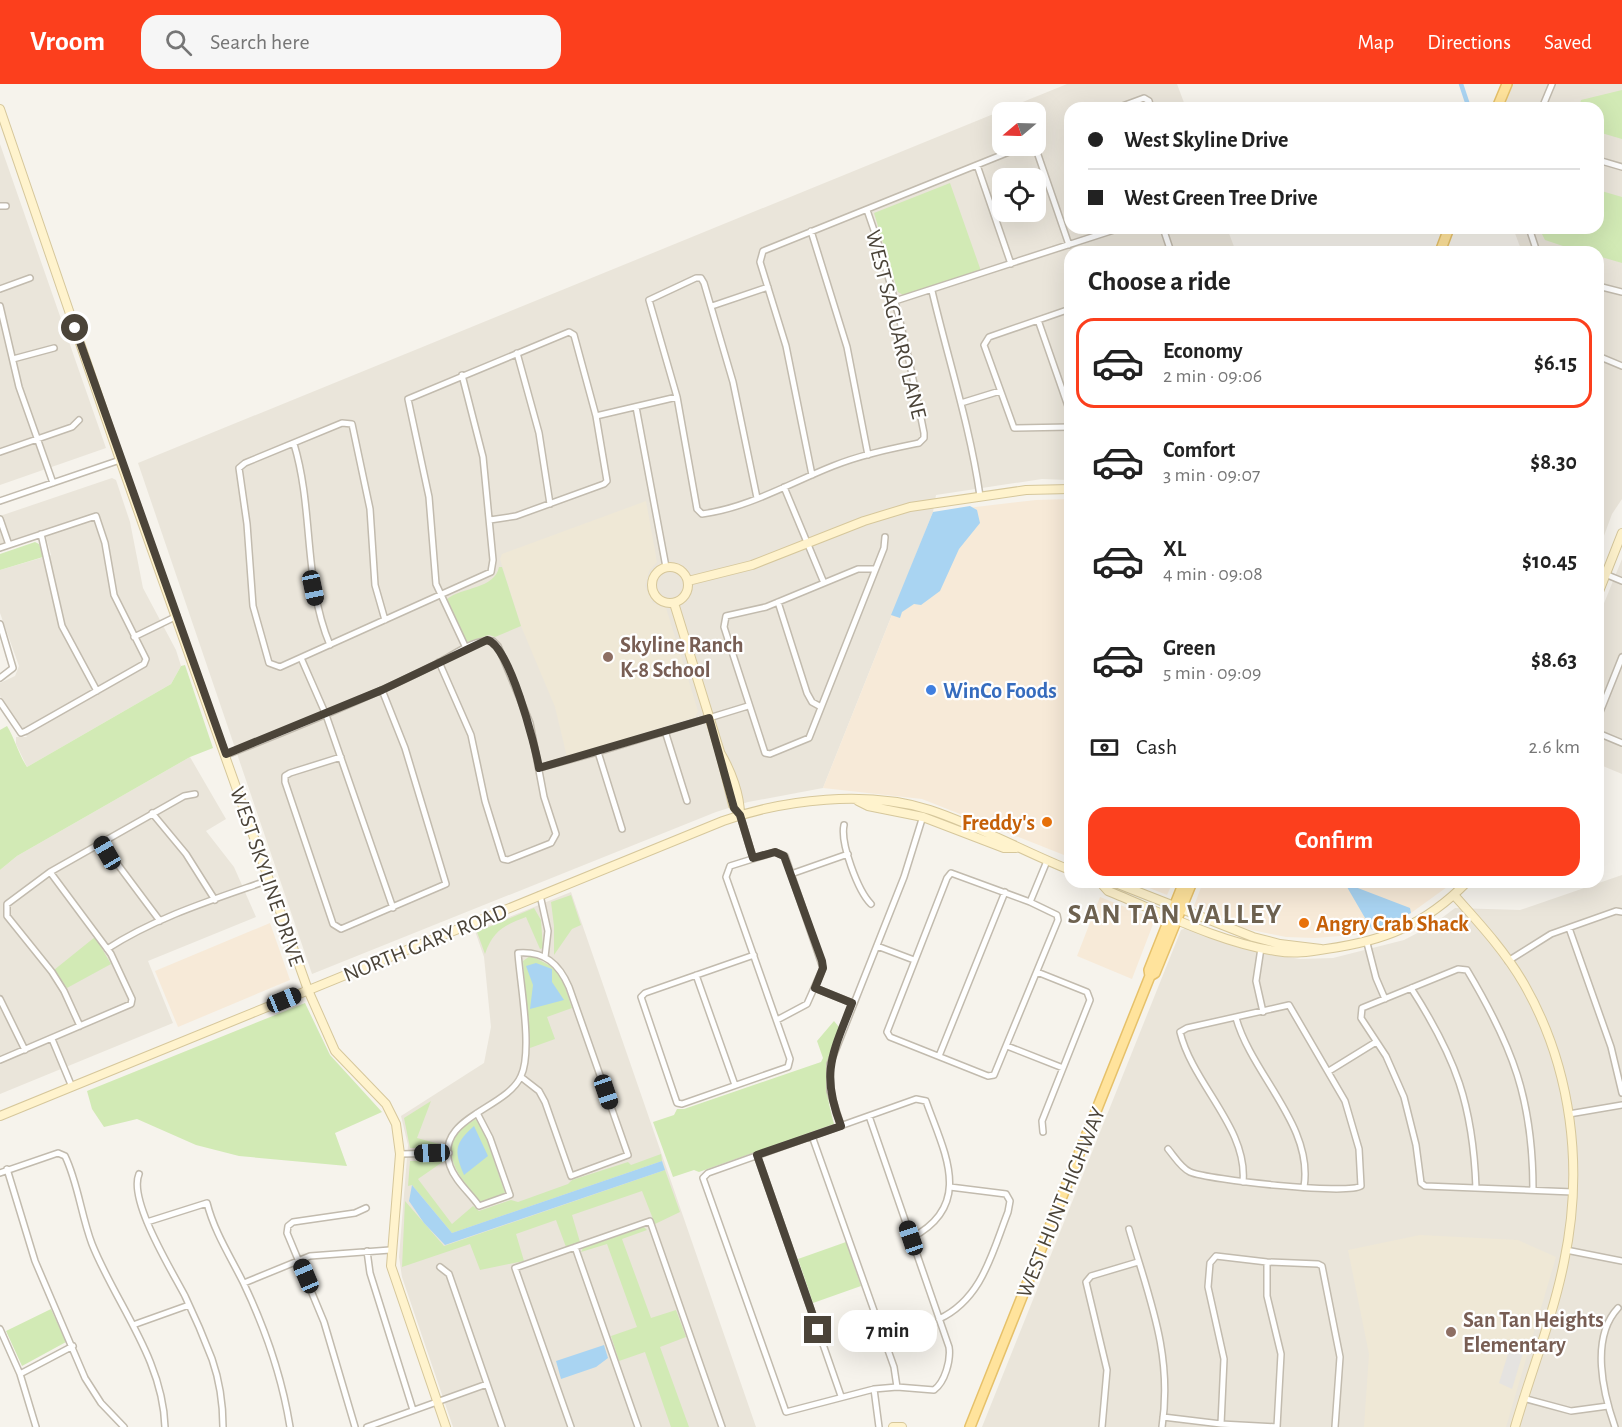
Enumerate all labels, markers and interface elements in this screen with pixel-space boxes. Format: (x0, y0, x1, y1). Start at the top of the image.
search box (141, 15, 561, 69)
icon: search (162, 26, 195, 59)
text: Vroom (30, 28, 105, 56)
text: Search here (210, 31, 310, 53)
text: Map (1358, 32, 1394, 53)
text: Directions (1427, 32, 1511, 53)
text: Saved (1544, 32, 1592, 53)
north arrow (992, 102, 1046, 156)
map controls (992, 102, 1046, 222)
text: West Skyline Drive (1124, 129, 1288, 151)
button: locate (992, 168, 1046, 222)
text: West Green Tree Drive (1124, 187, 1318, 209)
street label: WEST SAGUARO LANE (862, 228, 930, 421)
text: Choose a ride (1088, 268, 1231, 295)
route start (61, 314, 88, 341)
icon: car (1091, 336, 1145, 390)
text: Economy (1163, 340, 1243, 362)
text: $6.15 (1534, 352, 1577, 374)
text: 2 min · 09:06 (1163, 366, 1262, 386)
icon: car (1091, 435, 1145, 489)
text: Comfort (1163, 439, 1235, 461)
text: $8.30 (1530, 451, 1577, 473)
text: 3 min · 09:07 (1163, 465, 1260, 485)
icon: car (1091, 534, 1145, 588)
text: XL (1163, 538, 1186, 560)
text: $10.45 (1522, 550, 1577, 572)
text: 4 min · 09:08 (1163, 564, 1263, 584)
car (300, 569, 326, 607)
icon: car (1091, 633, 1145, 687)
place label: Skyline Ranch K-8 School (620, 634, 743, 681)
text: Green (1163, 637, 1216, 659)
text: $8.63 (1531, 649, 1577, 671)
marker: Skyline Ranch K-8 School (601, 650, 615, 664)
text: 5 min · 09:09 (1163, 663, 1262, 683)
place label: WinCo Foods (943, 680, 1057, 702)
marker: WinCo Foods (924, 683, 938, 697)
icon: cash (1088, 731, 1121, 764)
text: Cash (1136, 736, 1177, 758)
text: 2.6 km (1529, 737, 1580, 757)
street label: WEST SKYLINE DRIVE (226, 784, 308, 969)
button: Confirm (1088, 807, 1580, 876)
place label: Freddy's (962, 812, 1035, 835)
marker: Freddy's (1040, 815, 1054, 829)
car (90, 833, 124, 873)
street label: NORTH GARY ROAD (340, 900, 511, 986)
district label: SAN TAN VALLEY (1067, 901, 1283, 929)
place label: Angry Crab Shack (1316, 913, 1469, 936)
marker: Angry Crab Shack (1297, 916, 1311, 930)
car (264, 985, 304, 1015)
car (592, 1072, 620, 1112)
street label: WEST HUNT HIGHWAY (1013, 1104, 1109, 1301)
car (414, 1143, 450, 1163)
car (897, 1218, 925, 1258)
car (291, 1256, 321, 1296)
callout: 7 min (839, 1309, 938, 1351)
place label: San Tan Heights Elementary (1463, 1309, 1604, 1357)
route end (804, 1316, 831, 1343)
text: 7 min (866, 1321, 909, 1341)
marker: San Tan Heights Elementary (1444, 1325, 1458, 1339)

